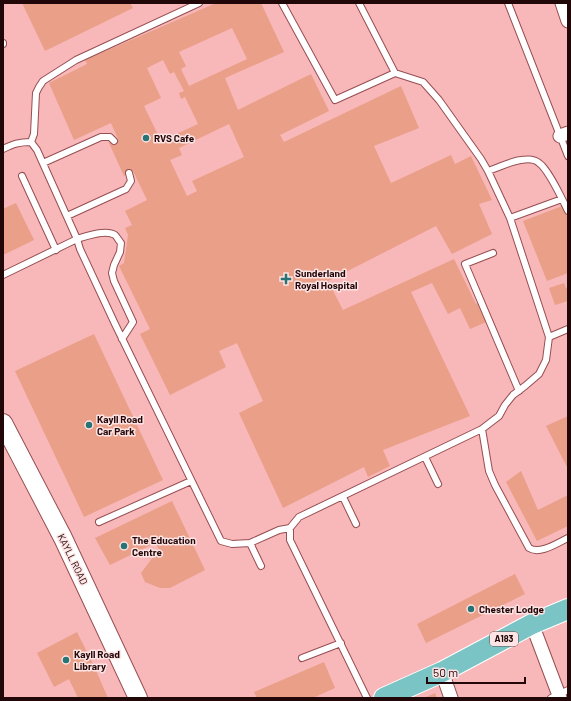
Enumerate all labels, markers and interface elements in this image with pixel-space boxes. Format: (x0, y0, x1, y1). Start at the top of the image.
place label: RVS Cafe (154, 132, 195, 144)
marker: RVS Cafe (141, 133, 151, 143)
place label: Sunderland Royal Hospital (295, 267, 357, 291)
marker: Sunderland Royal Hospital (280, 273, 292, 285)
place label: Kayll Road Car Park (97, 413, 143, 437)
marker: Kayll Road Car Park (84, 420, 94, 430)
street label: KAYLL ROAD (55, 531, 91, 587)
place label: The Education Centre (132, 534, 196, 558)
marker: The Education Centre (119, 541, 129, 551)
place label: Chester Lodge (479, 603, 544, 615)
marker: Chester Lodge (466, 604, 476, 614)
road number: A183 (490, 632, 518, 646)
place label: Kayll Road Library (74, 648, 120, 672)
marker: Kayll Road Library (61, 655, 71, 665)
scale bar (427, 659, 525, 685)
text: 50 m (433, 665, 458, 679)

